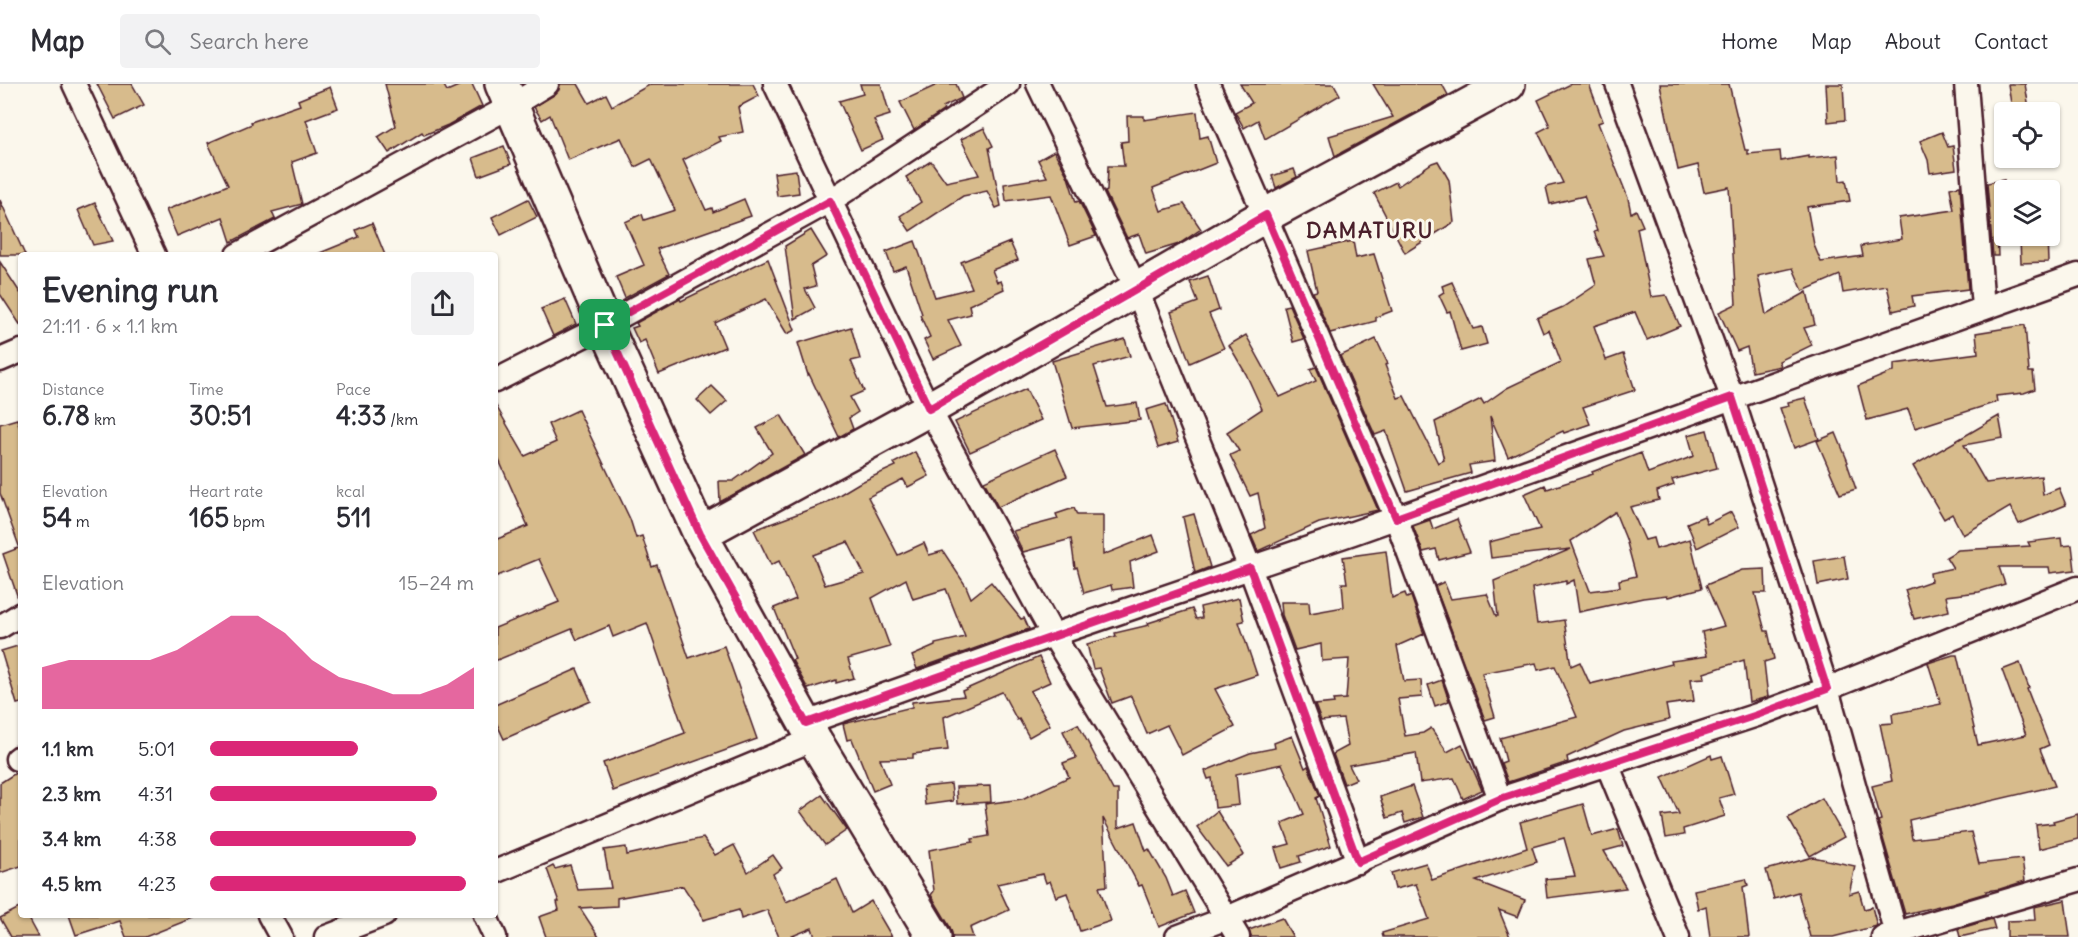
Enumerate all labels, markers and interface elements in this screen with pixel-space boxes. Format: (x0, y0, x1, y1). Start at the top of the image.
search box (120, 14, 540, 68)
text: Map (30, 23, 84, 59)
icon: search (141, 25, 174, 58)
text: Search here (189, 27, 309, 55)
text: Home (1721, 28, 1778, 55)
text: Map (1811, 28, 1852, 55)
text: About (1885, 28, 1941, 55)
text: Contact (1974, 28, 2048, 55)
map controls (1994, 102, 2060, 246)
button: locate (1994, 102, 2060, 168)
button: layers (1994, 180, 2060, 246)
district label: DAMATURU (1306, 216, 1434, 244)
text: Evening run (42, 269, 218, 311)
button: share (411, 272, 474, 335)
pin (579, 299, 630, 350)
icon: arrive (588, 308, 621, 341)
text: 21:11 · 6 × 1.1 km (42, 313, 178, 338)
text: Distance (42, 379, 104, 399)
text: Time (189, 379, 224, 399)
text: Pace (336, 379, 371, 399)
text: 6.78 (42, 399, 90, 432)
text: 30:51 (189, 399, 252, 432)
text: 4:33 (336, 399, 386, 432)
text: km (90, 409, 116, 429)
text: /km (386, 409, 418, 429)
text: Elevation (42, 481, 108, 501)
text: Heart rate (189, 481, 263, 501)
text: kcal (336, 481, 365, 501)
text: 54 (42, 501, 72, 534)
text: 165 (189, 501, 229, 534)
text: 511 (336, 501, 372, 534)
text: m (72, 511, 90, 531)
text: bpm (229, 511, 265, 531)
text: Elevation (42, 570, 124, 595)
text: 15–24 m (399, 570, 474, 595)
text: 1.1 km (42, 736, 94, 761)
text: 5:01 (138, 736, 175, 761)
text: 2.3 km (42, 781, 101, 806)
text: 4:31 (138, 781, 173, 806)
text: 3.4 km (42, 826, 101, 851)
text: 4:38 (138, 826, 177, 851)
text: 4.5 km (42, 871, 102, 896)
text: 4:23 (138, 871, 176, 896)

